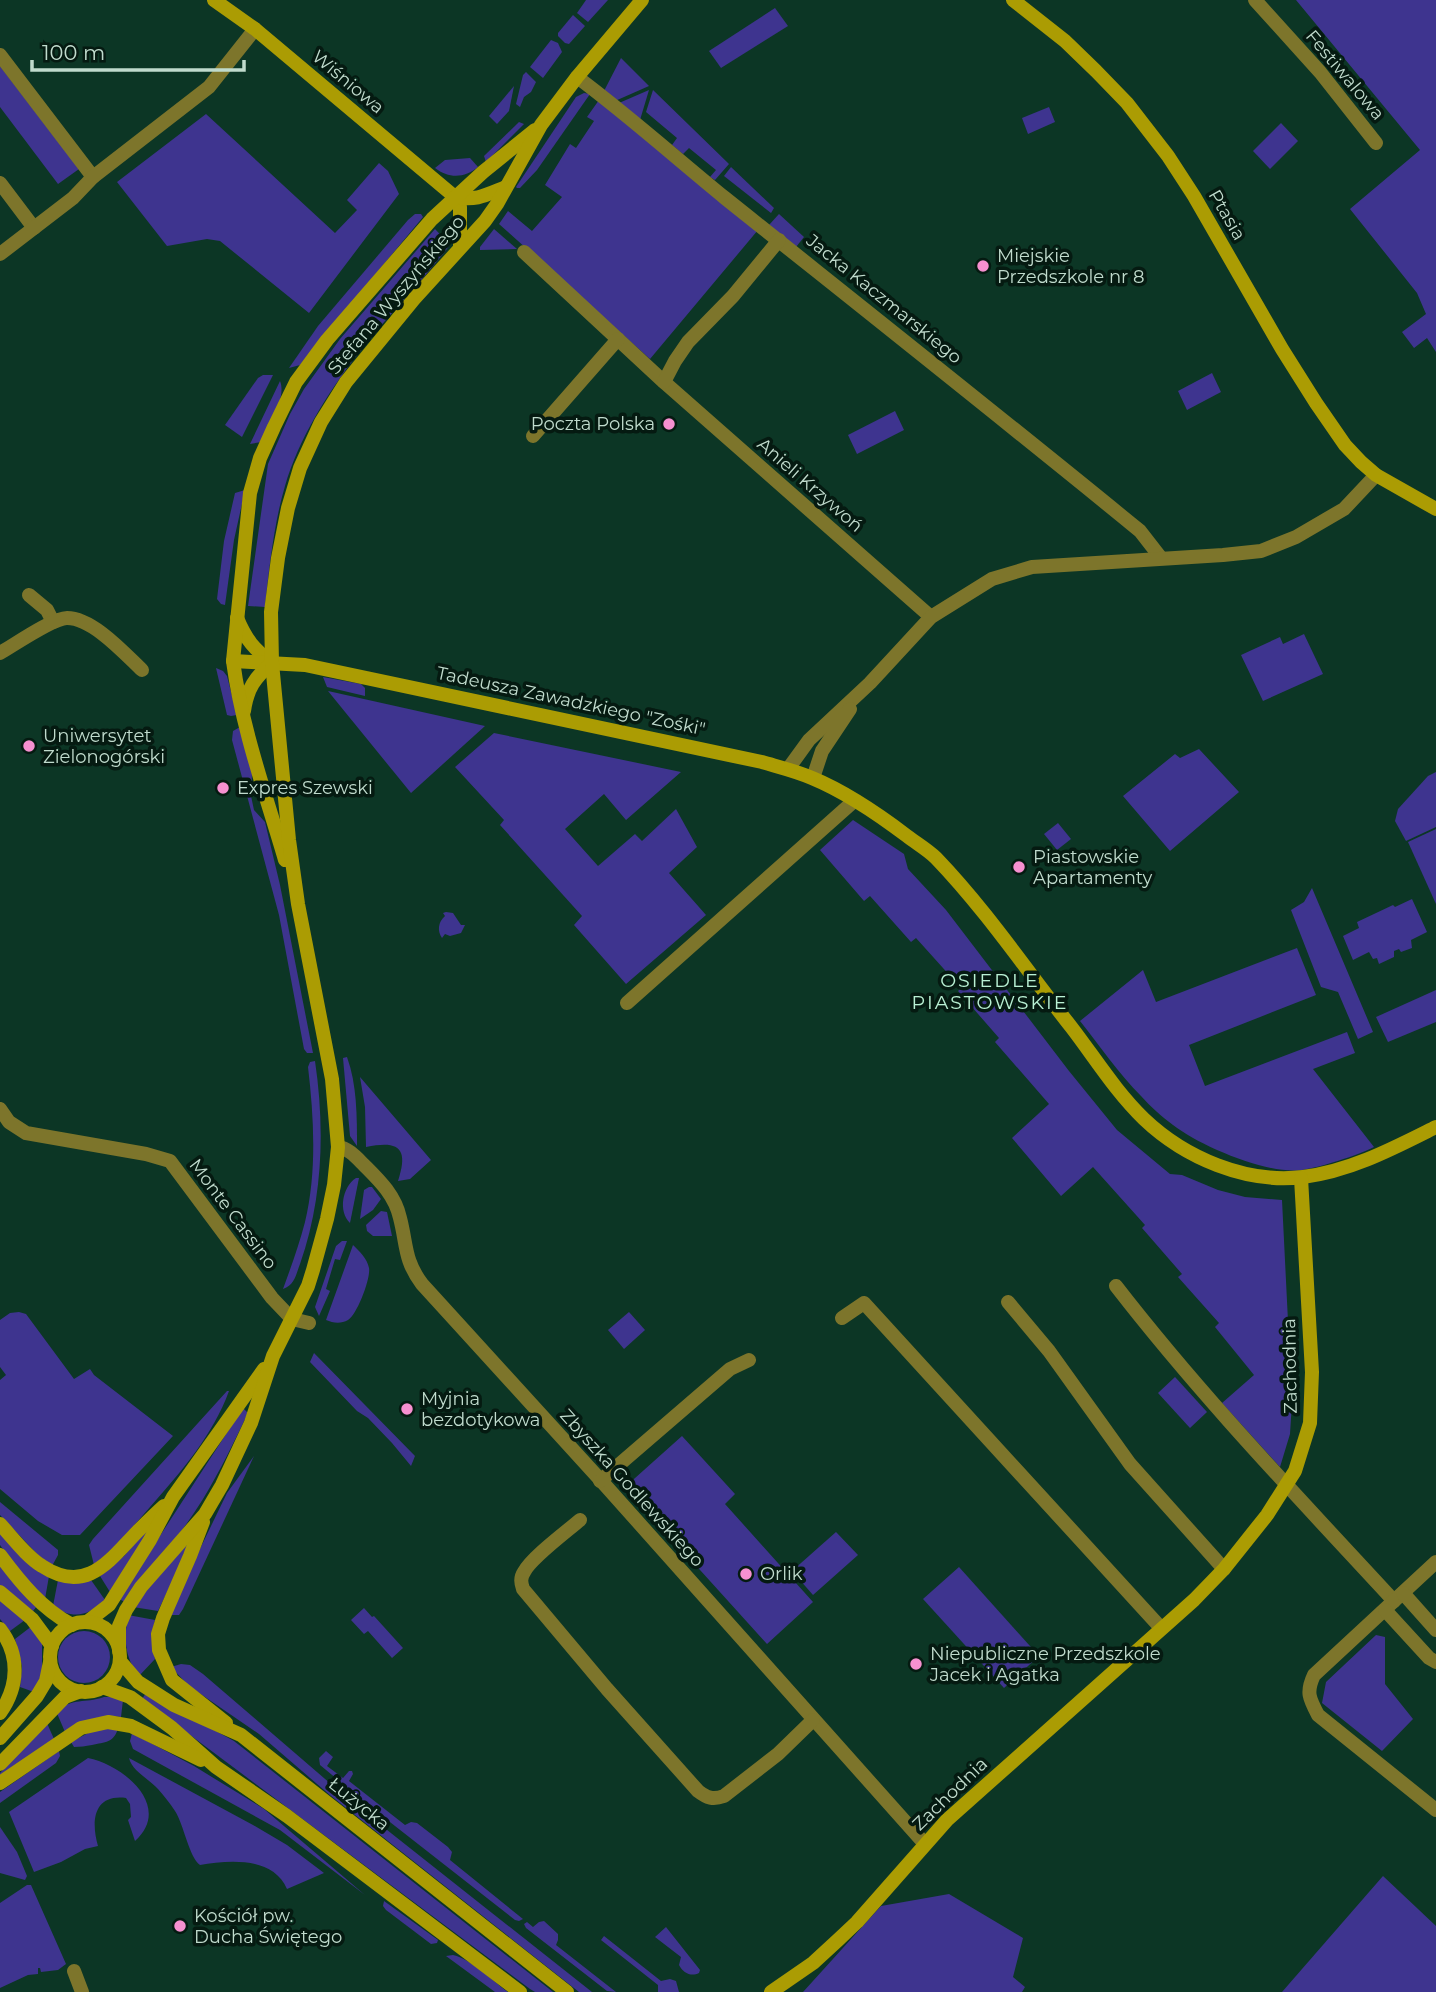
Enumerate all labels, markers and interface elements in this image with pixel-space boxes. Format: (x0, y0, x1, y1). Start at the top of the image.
street label: Festiwalowa (1301, 25, 1389, 125)
scale bar (32, 28, 243, 72)
text: 100 m (42, 40, 105, 65)
street label: Wiśniowa (307, 45, 389, 119)
street label: Ptasia (1204, 186, 1250, 244)
street label: Stefana Wyszyńskiego (323, 211, 469, 379)
street label: Jacka Kaczmarskiego (801, 229, 966, 368)
place label: Miejskie Przedszkole nr 8 (997, 245, 1145, 288)
marker: Miejskie Przedszkole nr 8 (975, 258, 991, 274)
place label: Poczta Polska (531, 413, 655, 435)
marker: Poczta Polska (661, 416, 677, 432)
street label: Anieli Krzywoń (753, 433, 867, 537)
street label: Tadeusza Zawadzkiego "Zośki" (435, 662, 707, 740)
place label: Uniwersytet Zielonogórski (43, 725, 165, 768)
marker: Uniwersytet Zielonogórski (21, 738, 37, 754)
place label: Expres Szewski (237, 777, 373, 799)
marker: Expres Szewski (215, 780, 231, 796)
place label: Piastowskie Apartamenty (1033, 846, 1153, 889)
marker: Piastowskie Apartamenty (1011, 859, 1027, 875)
district label: OSIEDLE PIASTOWSKIE (911, 969, 1069, 1014)
street label: Monte Cassino (184, 1155, 282, 1273)
street label: Zachodnia (1278, 1318, 1302, 1414)
place label: Myjnia bezdotykowa (421, 1388, 540, 1431)
marker: Myjnia bezdotykowa (399, 1401, 415, 1417)
street label: Zbyszka Godlewskiego (555, 1405, 709, 1571)
place label: Orlik (760, 1563, 803, 1585)
marker: Orlik (738, 1566, 754, 1582)
place label: Niepubliczne Przedszkole Jacek i Agatka (929, 1643, 1161, 1686)
marker: Niepubliczne Przedszkole Jacek i Agatka (908, 1656, 924, 1672)
street label: Zachodnia (908, 1753, 992, 1835)
street label: Łużycka (324, 1773, 394, 1835)
place label: Kościół pw. Ducha Świętego (194, 1905, 342, 1948)
marker: Kościół pw. Ducha Świętego (172, 1918, 188, 1934)

